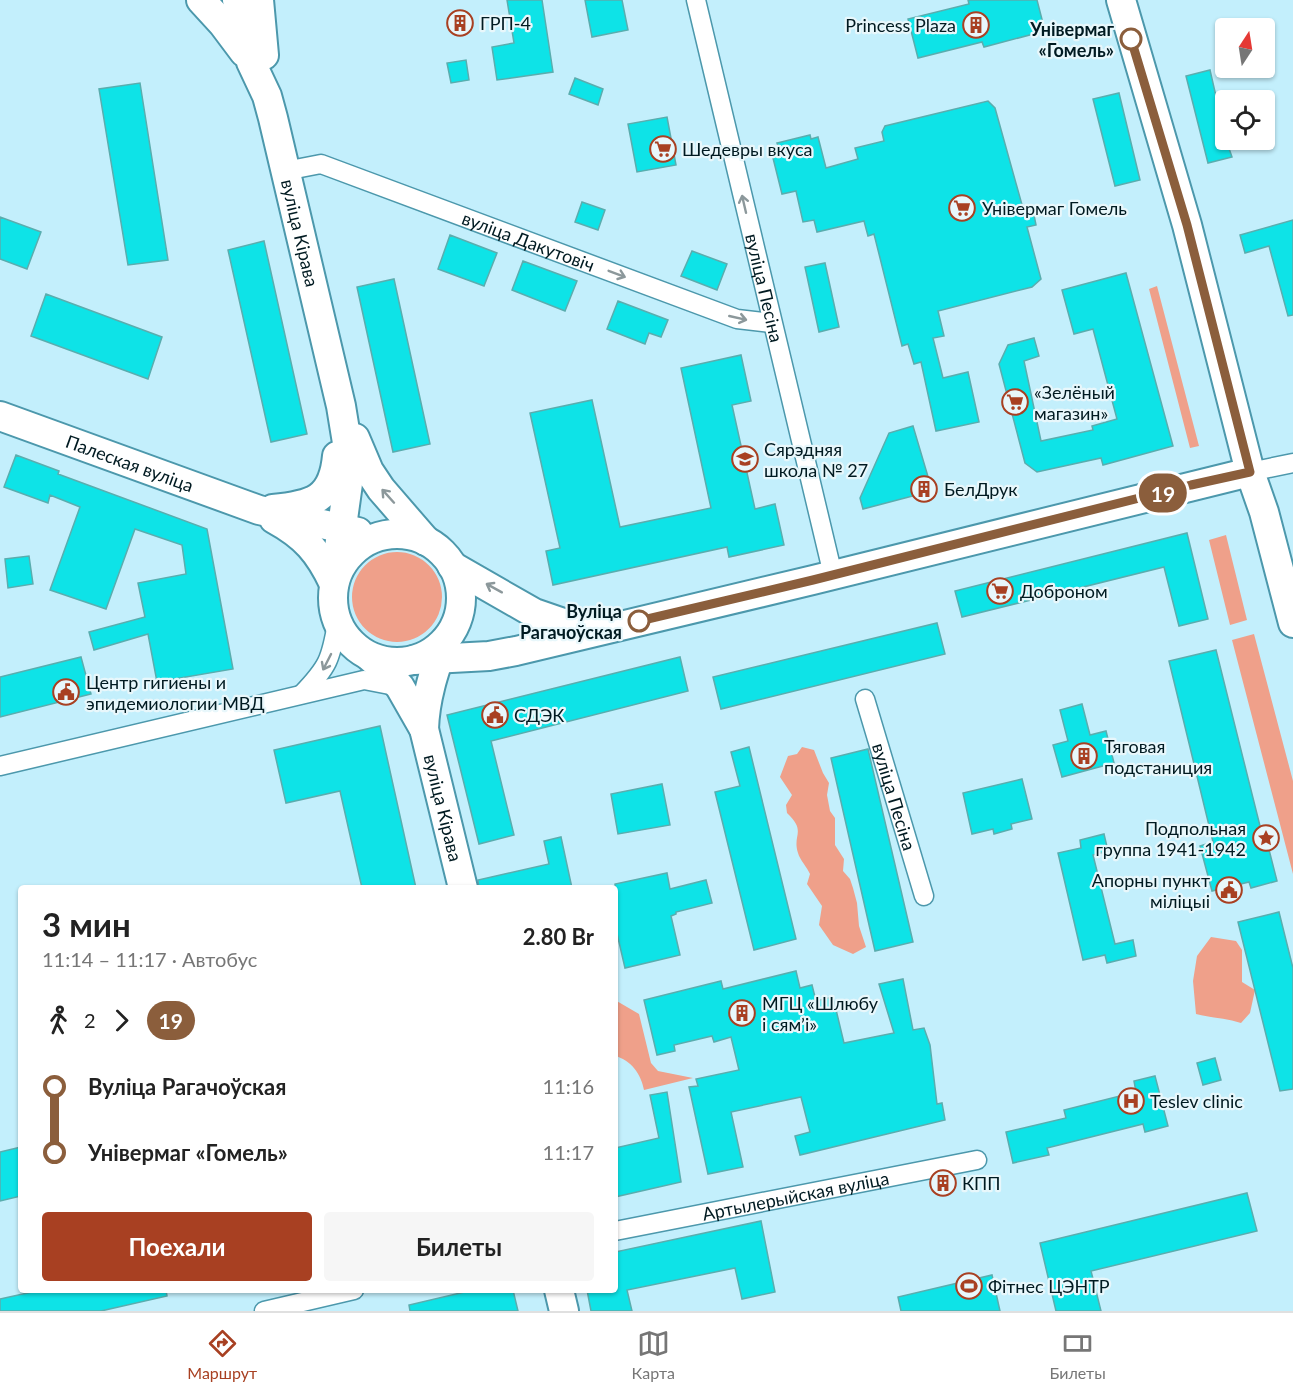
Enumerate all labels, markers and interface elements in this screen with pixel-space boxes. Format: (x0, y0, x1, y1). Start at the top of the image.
building icon: ГРП-4 (445, 8, 475, 38)
building icon: Princess Plaza (961, 10, 991, 40)
place label: ГРП-4 (480, 12, 531, 34)
place label: Princess Plaza (845, 14, 956, 36)
place label: Універмаг «Гомель» (1029, 18, 1114, 61)
north arrow (1215, 18, 1275, 78)
map controls (1215, 18, 1275, 150)
marker: Універмаг «Гомель» (1120, 28, 1142, 50)
button: locate (1215, 90, 1275, 150)
supermarket icon: Шедевры вкуса (648, 134, 678, 164)
place label: Шедевры вкуса (682, 138, 812, 160)
street label: вуліца Кірава (277, 177, 323, 289)
supermarket icon: Універмаг Гомель (947, 193, 977, 223)
one-way arrow (737, 195, 749, 214)
place label: Універмаг Гомель (982, 197, 1127, 219)
street label: вуліца Дакутовіч (459, 207, 598, 276)
street label: вуліца Песіна (741, 231, 788, 344)
one-way arrow (607, 269, 626, 280)
one-way arrow (729, 312, 748, 324)
place label: «Зелёный магазин» (1034, 381, 1115, 424)
supermarket icon: «Зелёный магазин» (1000, 387, 1030, 417)
street label: Палеская вуліца (63, 430, 197, 496)
place label: Сярэдняя школа № 27 (764, 438, 868, 481)
school or university icon: Сярэдняя школа № 27 (730, 444, 760, 474)
building icon: БелДрук (909, 474, 939, 504)
line badge: 19 (1136, 474, 1190, 512)
place label: БелДрук (944, 478, 1018, 500)
text: 19 (1151, 481, 1175, 506)
one-way arrow (381, 489, 395, 504)
supermarket icon: Доброном (985, 576, 1015, 606)
place label: Доброном (1020, 580, 1108, 602)
one-way arrow (486, 582, 503, 594)
place label: Вуліца Рагачоўская (520, 600, 622, 643)
marker: Вуліца Рагачоўская (628, 610, 650, 632)
one-way arrow (321, 653, 333, 670)
place label: Центр гигиены и эпидемиологии МВД (86, 671, 265, 714)
public building icon: Центр гигиены и эпидемиологии МВД (51, 677, 81, 707)
public building icon: СДЭК (480, 700, 510, 730)
place label: СДЭК (514, 704, 564, 726)
place label: Тяговая подстаниция (1104, 735, 1212, 778)
street label: вуліца Песіна (868, 740, 921, 853)
building icon: Тяговая подстаниция (1069, 741, 1099, 771)
street label: вуліца Кірава (420, 752, 467, 864)
place label: Подпольная группа 1941-1942 (1095, 817, 1246, 860)
place icon: Подпольная группа 1941-1942 (1251, 823, 1281, 853)
place label: Апорны пункт міліцыі (1092, 869, 1210, 912)
public building icon: Апорны пункт міліцыі (1214, 875, 1244, 905)
text: 3 мин (42, 904, 131, 944)
text: 2.80 Br (523, 923, 594, 950)
text: 11:14 – 11:17 · Автобус (42, 947, 257, 971)
place label: МГЦ «Шлюбу і сямʼі» (762, 992, 879, 1035)
building icon: МГЦ «Шлюбу і сямʼі» (727, 998, 757, 1028)
icon: walk (42, 1004, 75, 1037)
icon: forward (105, 1004, 138, 1037)
text: 2 (84, 1008, 96, 1032)
text: 19 (159, 1008, 183, 1033)
text: Вуліца Рагачоўская (88, 1073, 286, 1100)
text: 11:16 (543, 1074, 594, 1098)
hospital icon: Teslev clinic (1116, 1086, 1146, 1116)
place label: Teslev clinic (1150, 1090, 1243, 1112)
text: Універмаг «Гомель» (88, 1139, 288, 1166)
text: 11:17 (543, 1140, 594, 1164)
street label: Артылерыйская вуліца (700, 1167, 891, 1225)
building icon: КПП (928, 1168, 958, 1198)
place label: КПП (962, 1172, 1001, 1194)
button: Поехали (42, 1212, 312, 1281)
button: Билеты (324, 1212, 594, 1281)
sports icon: Фітнес ЦЭНТР (954, 1271, 984, 1301)
place label: Фітнес ЦЭНТР (988, 1275, 1110, 1297)
tab: Маршрут (187, 1327, 257, 1382)
tab: Карта (632, 1327, 675, 1382)
tab: Билеты (1049, 1327, 1106, 1382)

